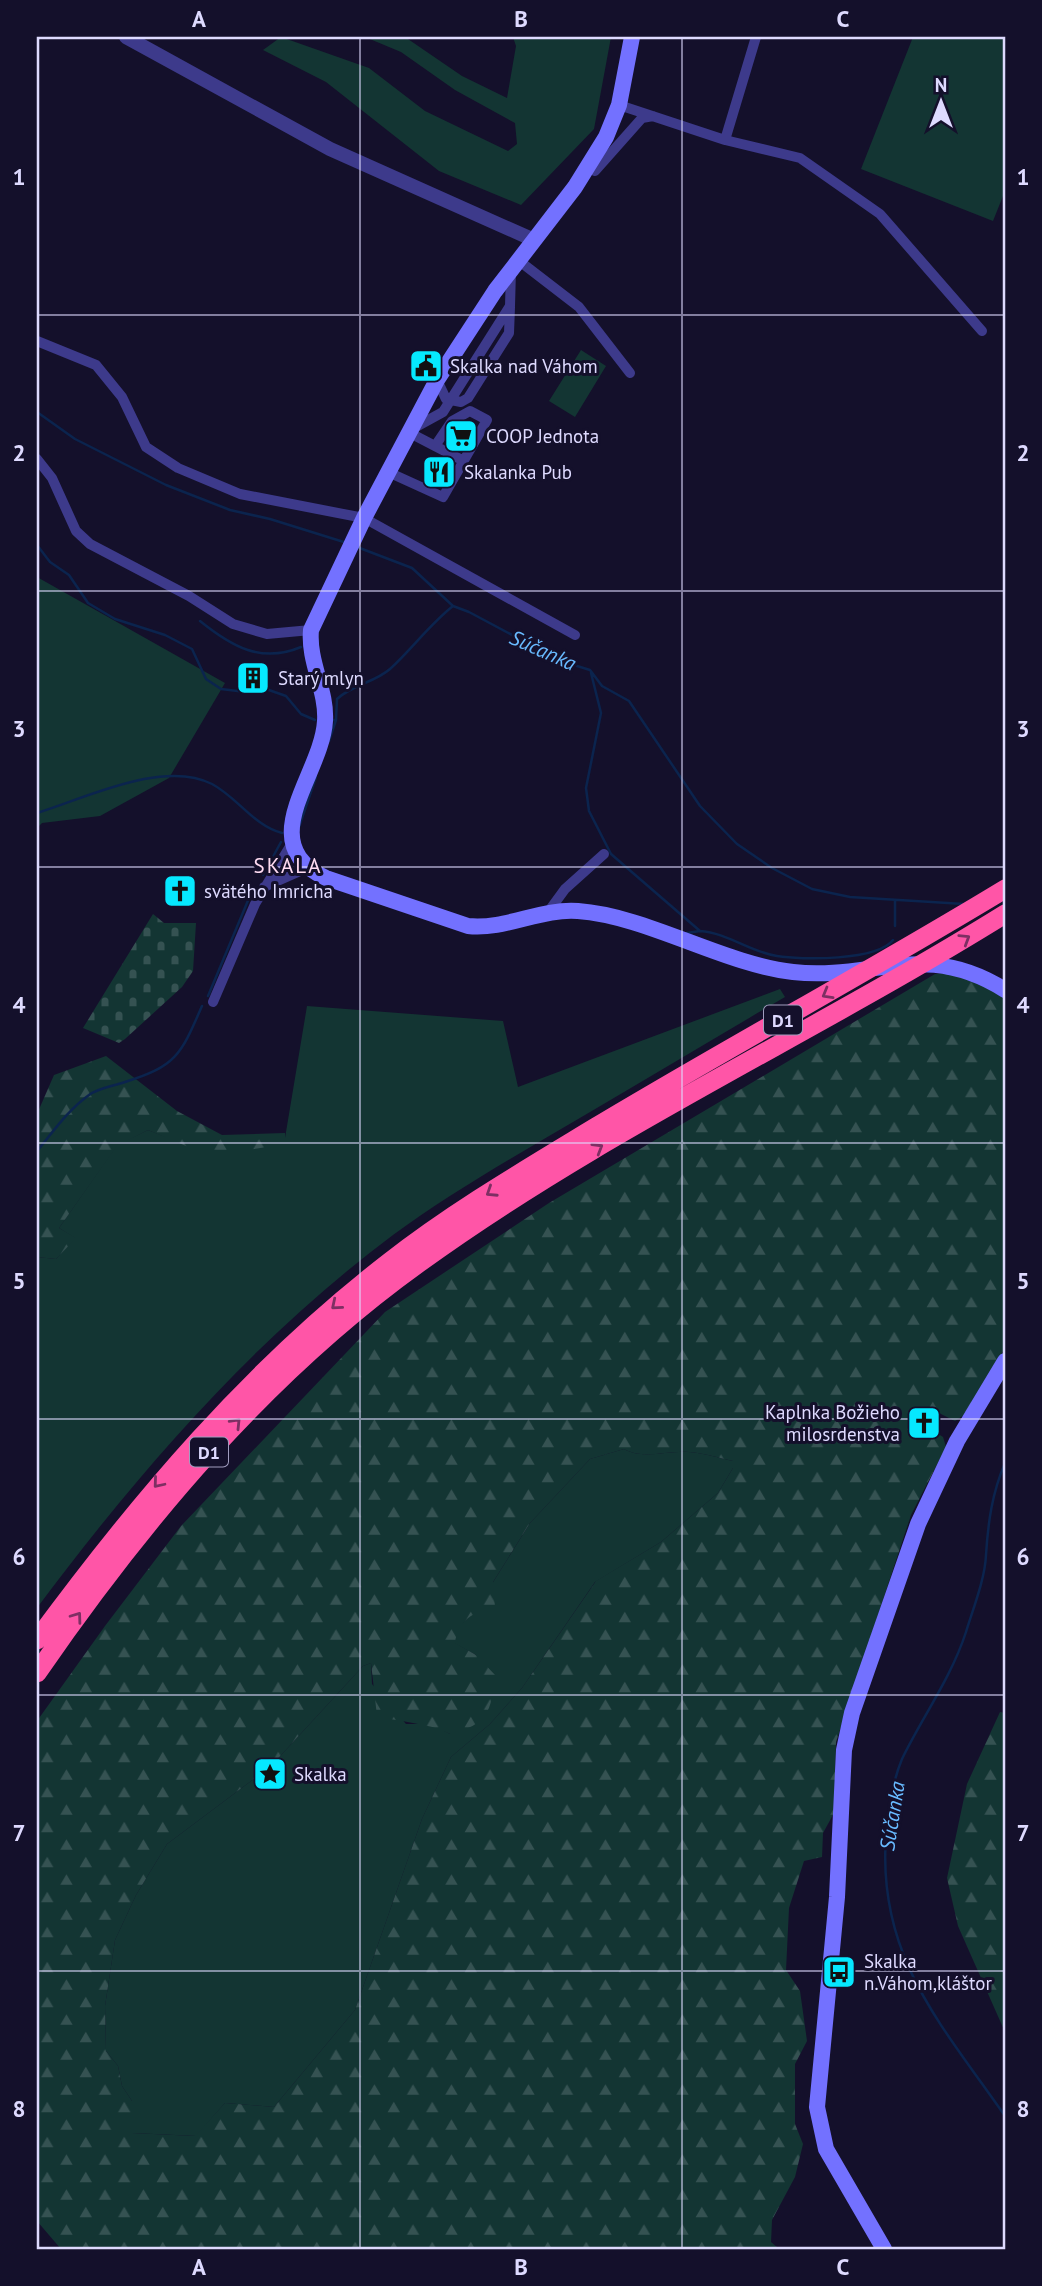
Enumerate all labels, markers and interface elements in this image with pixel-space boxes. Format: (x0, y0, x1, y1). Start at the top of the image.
text: A (192, 4, 206, 33)
text: B (514, 4, 528, 33)
text: C (837, 4, 850, 33)
north arrow (906, 66, 976, 136)
text: N (935, 73, 947, 97)
text: 1 (12, 162, 26, 191)
text: 1 (1016, 162, 1030, 191)
public building icon: Skalka nad Váhom (407, 347, 445, 385)
place label: Skalka nad Váhom (450, 354, 598, 378)
supermarket icon: COOP Jednota (442, 417, 480, 455)
place label: COOP Jednota (486, 424, 599, 448)
text: 2 (12, 438, 26, 467)
text: 2 (1016, 438, 1030, 467)
restaurant icon: Skalanka Pub (420, 453, 458, 491)
place label: Skalanka Pub (464, 460, 572, 484)
water label: Súčanka (506, 623, 581, 677)
building icon: Starý mlyn (234, 659, 272, 697)
place label: Starý mlyn (278, 666, 364, 690)
text: 3 (12, 714, 26, 743)
text: 3 (1016, 714, 1030, 743)
district label: SKALA (254, 852, 322, 879)
church icon: svätého Imricha (161, 872, 199, 910)
place label: svätého Imricha (204, 879, 333, 903)
one-way arrow (957, 934, 970, 947)
one-way arrow (822, 986, 835, 999)
text: 4 (12, 990, 26, 1019)
text: 4 (1016, 990, 1030, 1019)
road number: D1 (764, 1006, 802, 1035)
one-way arrow (591, 1143, 604, 1156)
one-way arrow (485, 1183, 498, 1196)
text: 5 (12, 1266, 26, 1295)
text: 5 (1016, 1266, 1030, 1295)
one-way arrow (331, 1297, 344, 1309)
place label: Kaplnka Božieho milosrdenstva (765, 1400, 900, 1446)
church icon: Kaplnka Božieho milosrdenstva (905, 1404, 943, 1442)
one-way arrow (228, 1418, 241, 1431)
road number: D1 (190, 1437, 228, 1466)
one-way arrow (154, 1475, 166, 1488)
text: 6 (12, 1542, 26, 1571)
text: 6 (1016, 1542, 1030, 1571)
one-way arrow (68, 1612, 81, 1625)
place icon: Skalka (251, 1755, 289, 1793)
place label: Skalka (294, 1762, 347, 1786)
water label: Súčanka (873, 1779, 911, 1853)
text: 7 (12, 1818, 26, 1847)
text: 7 (1016, 1818, 1030, 1847)
place label: Skalka n.Váhom,kláštor (864, 1949, 992, 1995)
bus stop icon: Skalka n.Váhom,kláštor (820, 1953, 858, 1991)
text: 8 (12, 2094, 26, 2123)
text: 8 (1016, 2094, 1030, 2123)
text: A (192, 2252, 206, 2281)
text: B (514, 2252, 528, 2281)
text: C (837, 2252, 850, 2281)

